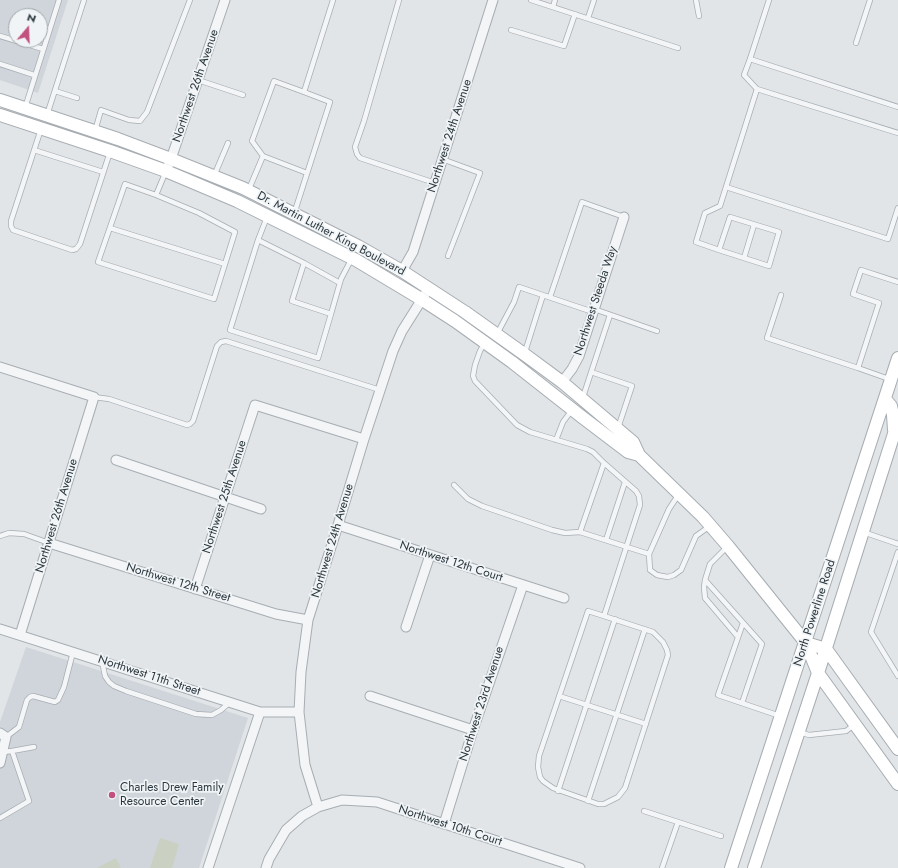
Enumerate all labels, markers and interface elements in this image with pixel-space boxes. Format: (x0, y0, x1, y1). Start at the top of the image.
north arrow (8, 8, 48, 48)
text: N (25, 9, 38, 27)
street label: Northwest 26th Avenue (170, 28, 222, 144)
street label: Northwest 24th Avenue (425, 77, 475, 195)
street label: Dr. Martin Luther King Boulevard (254, 189, 408, 279)
street label: Northwest Steeda Way (571, 244, 621, 358)
street label: Northwest 25th Avenue (200, 439, 250, 555)
street label: Northwest 26th Avenue (33, 457, 81, 575)
street label: Northwest 24th Avenue (309, 482, 357, 600)
street label: Northwest 12th Court (398, 539, 504, 585)
street label: North Powerline Road (791, 558, 839, 668)
street label: Northwest 12th Street (124, 560, 232, 606)
street label: Northwest 23rd Avenue (457, 645, 507, 763)
street label: Northwest 11th Street (96, 653, 202, 699)
place label: Charles Drew Family Resource Center (120, 781, 224, 809)
marker: Charles Drew Family Resource Center (107, 790, 117, 800)
street label: Northwest 10th Court (396, 802, 504, 850)

